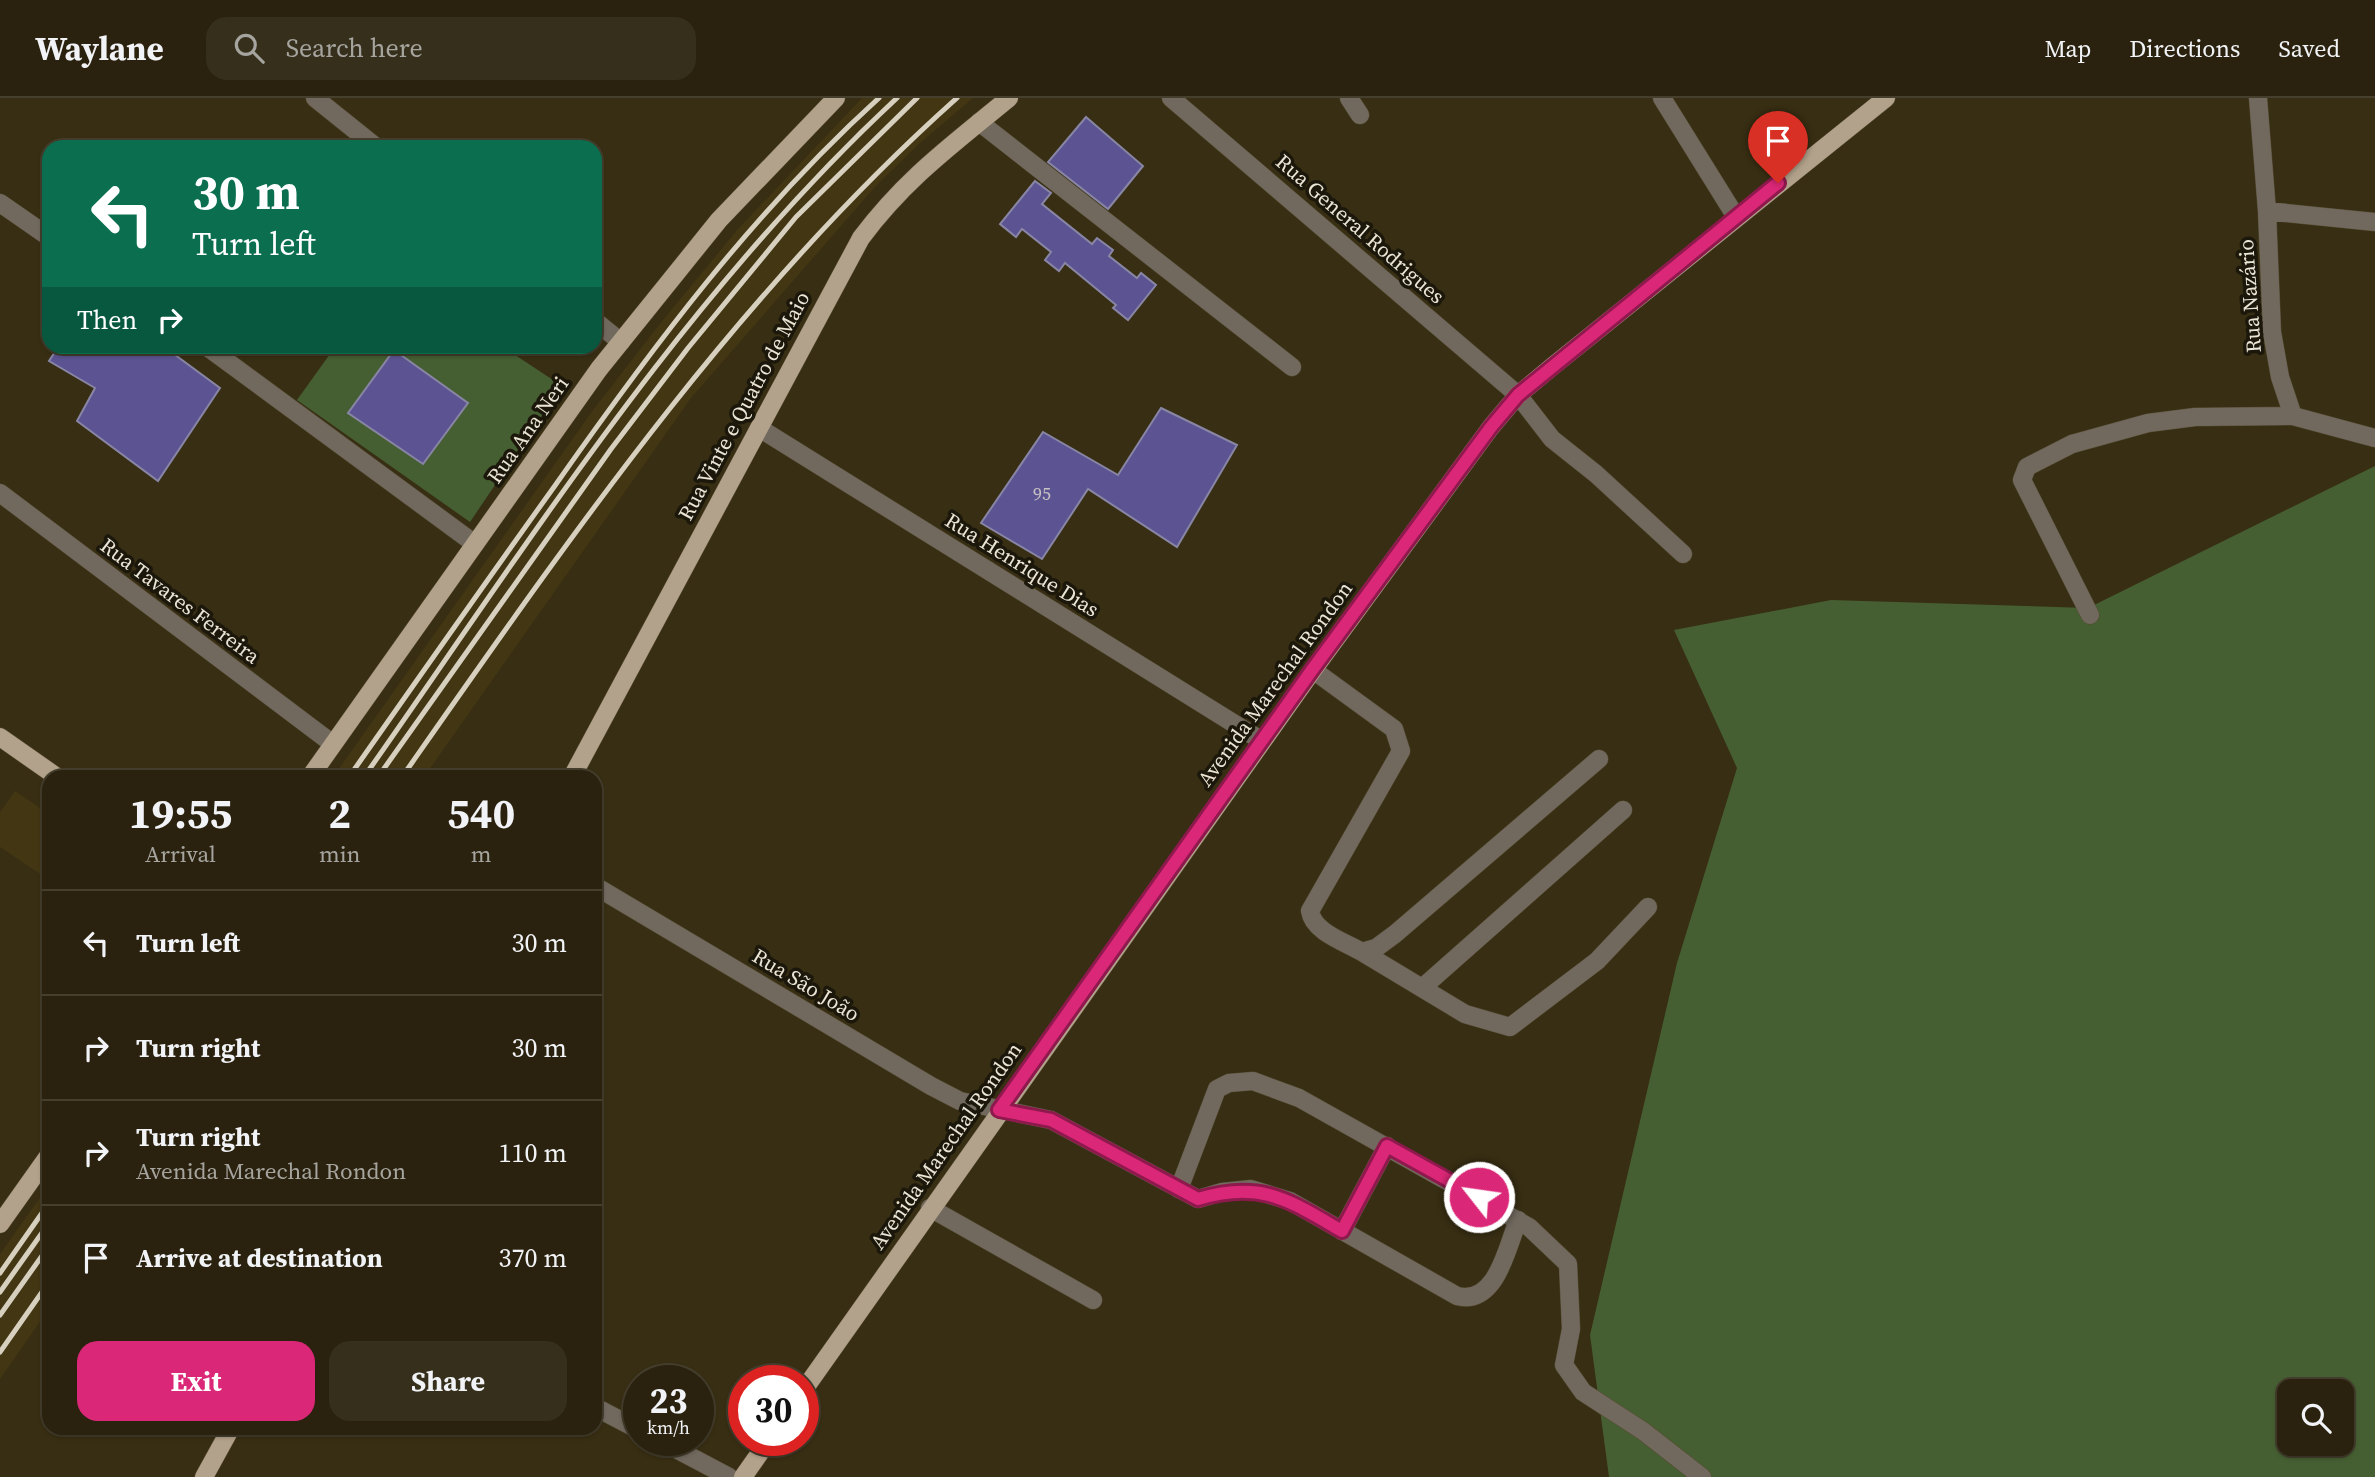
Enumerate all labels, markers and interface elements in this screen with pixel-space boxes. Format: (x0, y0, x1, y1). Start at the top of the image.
search box (206, 17, 696, 80)
text: Waylane (35, 26, 164, 71)
icon: search (230, 29, 268, 67)
text: Search here (286, 30, 423, 66)
text: Map (2044, 32, 2091, 65)
text: Directions (2129, 32, 2240, 65)
text: Saved (2278, 32, 2340, 65)
pin (1748, 111, 1808, 183)
icon: arrive (1759, 122, 1797, 160)
street label: Rua General Rodrigues (1270, 147, 1451, 310)
text: 30 m (192, 158, 300, 225)
icon: left (77, 168, 168, 259)
text: Turn left (192, 222, 316, 266)
street label: Rua Nazário (2231, 238, 2268, 354)
street label: Rua Vinte e Quatro de Maio (671, 286, 816, 525)
icon: right (151, 301, 189, 339)
text: Then (77, 302, 137, 338)
street label: Rua Ana Neri (480, 370, 575, 489)
house number: 95 (1033, 481, 1051, 506)
street label: Rua Henrique Dias (940, 506, 1105, 624)
street label: Rua Tavares Ferreira (94, 531, 266, 670)
street label: Avenida Marechal Rondon (1190, 575, 1359, 792)
text: 19:55 (129, 784, 232, 842)
text: 2 (328, 784, 351, 842)
text: 540 (447, 784, 515, 842)
text: Arrival (145, 838, 216, 870)
text: min (319, 838, 360, 870)
text: m (471, 838, 492, 870)
icon: left (77, 924, 115, 962)
text: Turn left (136, 925, 240, 961)
text: 30 m (512, 925, 567, 961)
street label: Rua São João (747, 941, 865, 1028)
icon: right (77, 1029, 115, 1067)
text: Turn right (136, 1030, 260, 1066)
text: 30 m (512, 1030, 567, 1066)
street label: Avenida Marechal Rondon (863, 1036, 1028, 1255)
text: Turn right (136, 1119, 260, 1155)
icon: right (77, 1134, 115, 1172)
text: 110 m (499, 1135, 567, 1171)
text: Avenida Marechal Rondon (136, 1155, 406, 1187)
position arrow (1442, 1160, 1516, 1234)
icon: arrive (77, 1239, 115, 1277)
text: Arrive at destination (136, 1240, 383, 1276)
text: 370 m (499, 1240, 567, 1276)
button: Exit (77, 1341, 315, 1421)
button: Share (329, 1341, 567, 1421)
speed limit sign: 30 (728, 1365, 819, 1456)
text: 23 (650, 1377, 687, 1425)
map controls (2277, 1379, 2354, 1456)
button: search (2277, 1379, 2354, 1456)
text: km/h (647, 1415, 690, 1440)

